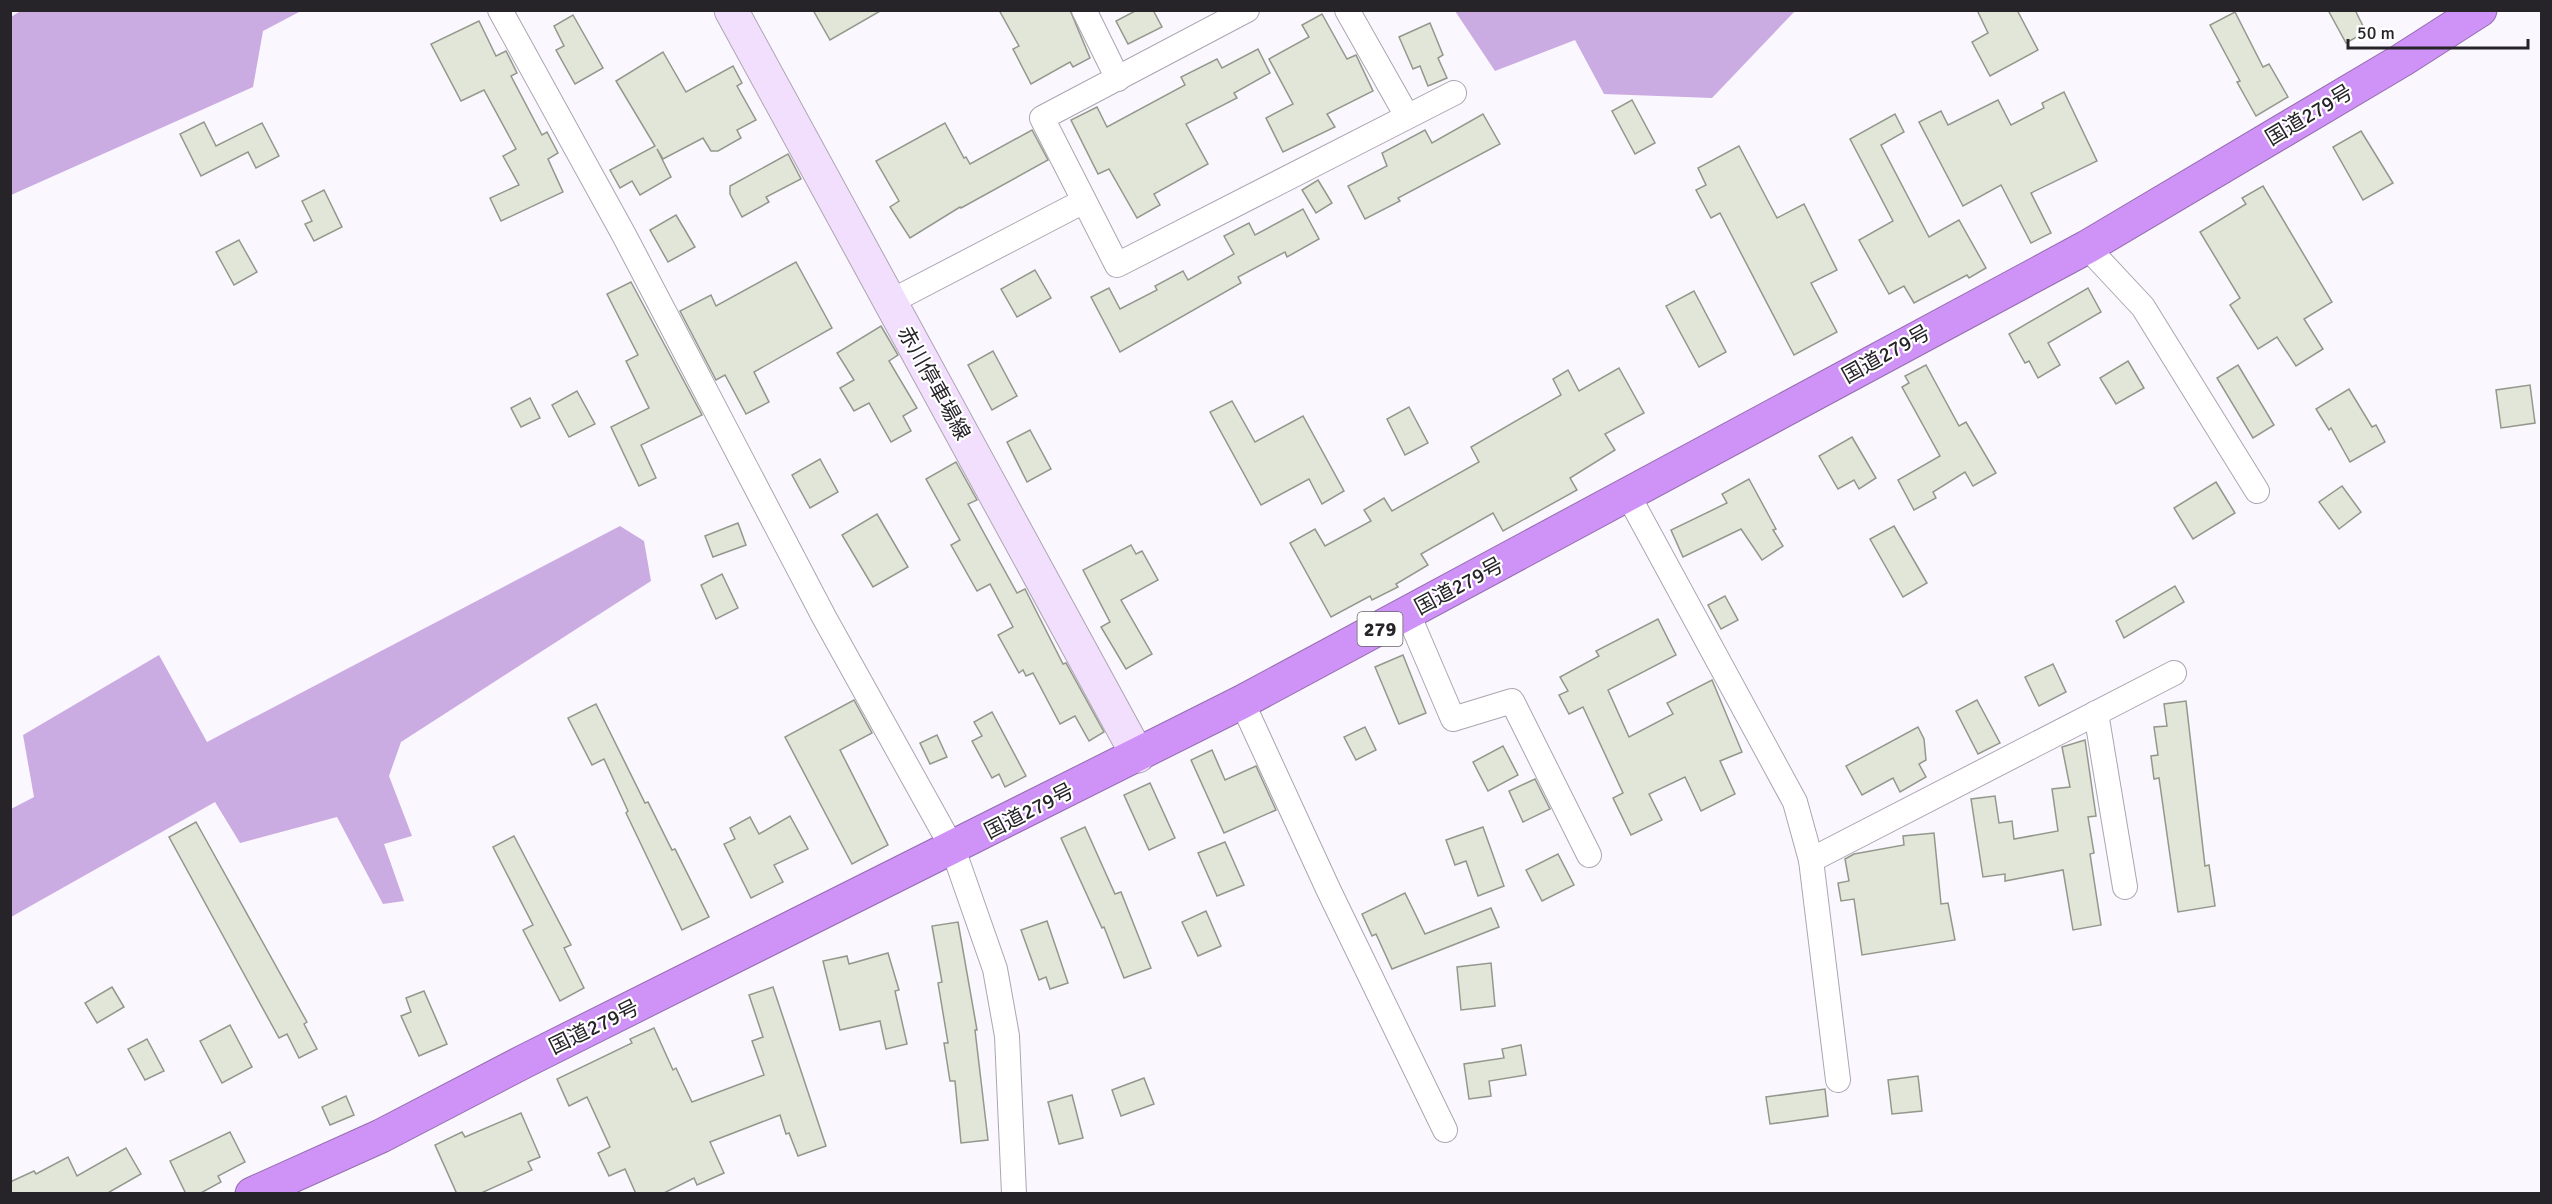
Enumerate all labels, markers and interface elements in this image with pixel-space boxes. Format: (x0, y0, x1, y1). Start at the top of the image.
scale bar (2348, 12, 2528, 50)
text: 50 m (2357, 22, 2395, 44)
street label: 国道279号 (2261, 79, 2357, 151)
street label: 国道279号 (1837, 319, 1935, 389)
street label: 赤川停車場線 (892, 322, 976, 444)
street label: 国道279号 (1410, 552, 1508, 620)
road number: 279 (1358, 612, 1402, 646)
street label: 国道279号 (980, 777, 1078, 845)
street label: 国道279号 (545, 994, 643, 1060)

